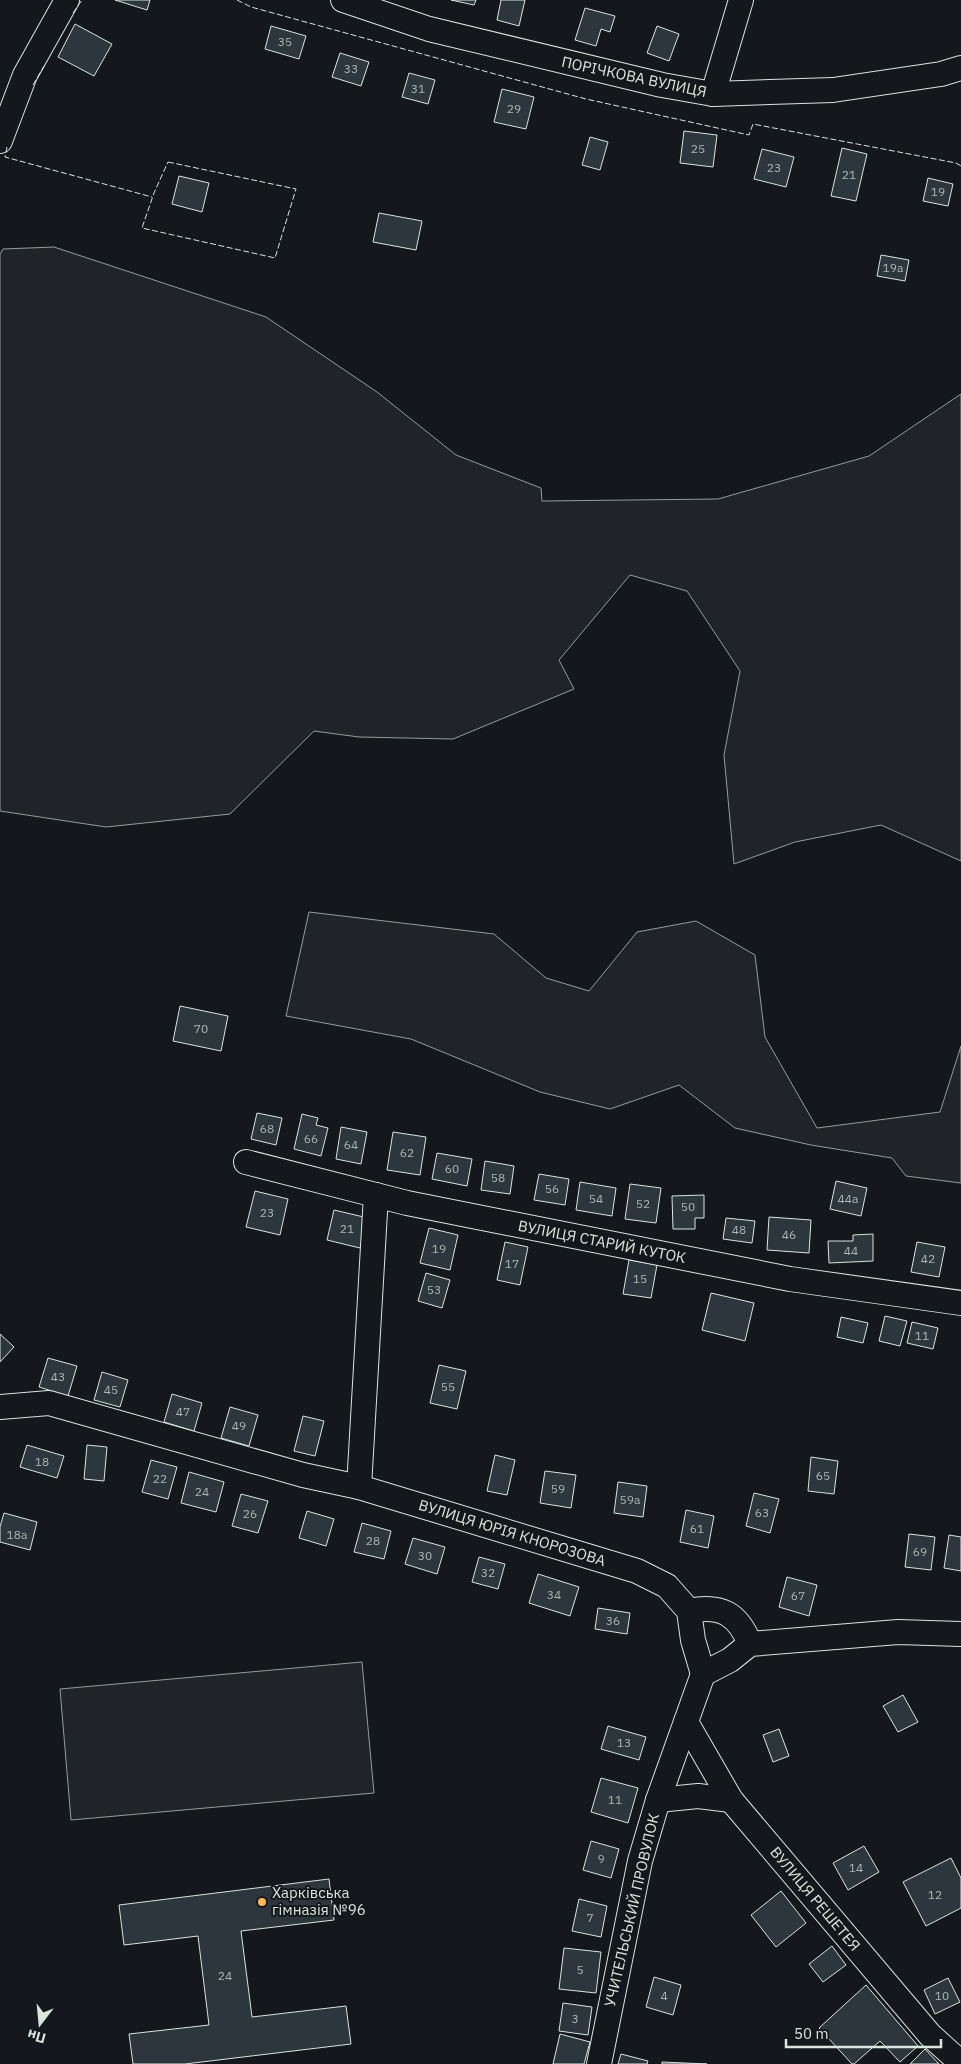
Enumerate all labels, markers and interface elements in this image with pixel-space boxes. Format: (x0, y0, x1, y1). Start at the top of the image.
house number: 35 (278, 34, 292, 49)
street label: ПОРІЧКОВА ВУЛИЦЯ (560, 52, 708, 101)
house number: 33 (344, 61, 358, 76)
house number: 31 (411, 81, 425, 96)
house number: 29 (507, 101, 521, 116)
house number: 25 (691, 141, 705, 156)
house number: 23 (767, 160, 781, 175)
house number: 21 (842, 167, 856, 182)
house number: 19 (931, 184, 945, 199)
house number: 19а (883, 260, 904, 275)
house number: 70 (194, 1021, 208, 1036)
house number: 68 (260, 1121, 274, 1136)
house number: 66 (304, 1131, 318, 1146)
house number: 64 (344, 1137, 358, 1152)
house number: 62 (400, 1145, 414, 1160)
house number: 60 (445, 1161, 459, 1176)
house number: 58 (491, 1170, 505, 1185)
house number: 56 (545, 1181, 559, 1196)
house number: 54 (589, 1191, 603, 1206)
house number: 44а (838, 1191, 859, 1206)
house number: 52 (636, 1196, 650, 1211)
house number: 50 (681, 1199, 695, 1214)
house number: 23 (260, 1205, 274, 1220)
street label: ВУЛИЦЯ СТАРИЙ КУТОК (516, 1216, 688, 1267)
house number: 21 (340, 1221, 354, 1236)
house number: 48 (732, 1222, 746, 1237)
house number: 46 (782, 1227, 796, 1242)
house number: 19 (432, 1241, 446, 1256)
house number: 44 (844, 1243, 858, 1258)
house number: 42 (921, 1251, 935, 1266)
house number: 17 (505, 1256, 519, 1271)
house number: 15 (633, 1271, 647, 1286)
house number: 53 (427, 1282, 441, 1297)
house number: 11 (915, 1328, 929, 1343)
house number: 43 (51, 1369, 65, 1384)
house number: 55 (441, 1379, 455, 1394)
house number: 45 (104, 1382, 118, 1397)
house number: 47 (176, 1404, 190, 1419)
house number: 49 (232, 1418, 246, 1433)
house number: 18 (35, 1454, 49, 1469)
house number: 65 (816, 1468, 830, 1483)
house number: 22 (153, 1471, 167, 1486)
house number: 59 (551, 1481, 565, 1496)
house number: 24 (195, 1484, 209, 1499)
house number: 59а (620, 1492, 641, 1507)
street label: ВУЛИЦЯ ЮРІЯ КНОРОЗОВА (416, 1495, 608, 1570)
house number: 63 (755, 1505, 769, 1520)
house number: 26 (243, 1506, 257, 1521)
house number: 61 (690, 1521, 704, 1536)
house number: 18а (7, 1527, 28, 1542)
house number: 28 (366, 1533, 380, 1548)
house number: 69 (913, 1544, 927, 1559)
house number: 30 (418, 1548, 432, 1563)
house number: 32 (481, 1565, 495, 1580)
house number: 34 (547, 1587, 561, 1602)
house number: 67 (791, 1588, 805, 1603)
house number: 36 (606, 1613, 620, 1628)
house number: 13 (617, 1735, 631, 1750)
house number: 11 (608, 1792, 622, 1807)
street label: УЧИТЕЛЬСЬКИЙ ПРОВУЛОК (600, 1811, 663, 2009)
street label: ВУЛИЦЯ РЕШЕТЕЯ (766, 1843, 865, 1955)
house number: 9 (597, 1851, 605, 1866)
house number: 14 (849, 1860, 863, 1875)
place label: Харківська гімназія №96 (272, 1883, 366, 1919)
house number: 12 (928, 1887, 942, 1902)
marker: Харківська гімназія №96 (256, 1896, 268, 1908)
house number: 7 (586, 1910, 594, 1925)
house number: 5 (576, 1962, 584, 1977)
house number: 24 (218, 1968, 232, 1983)
house number: 4 (660, 1988, 668, 2003)
house number: 10 (935, 1988, 949, 2003)
north arrow (15, 1999, 65, 2049)
house number: 3 (571, 2011, 579, 2026)
scale bar (786, 2016, 941, 2048)
text: 50 m (794, 2024, 829, 2043)
text: Пн (25, 2025, 48, 2048)

